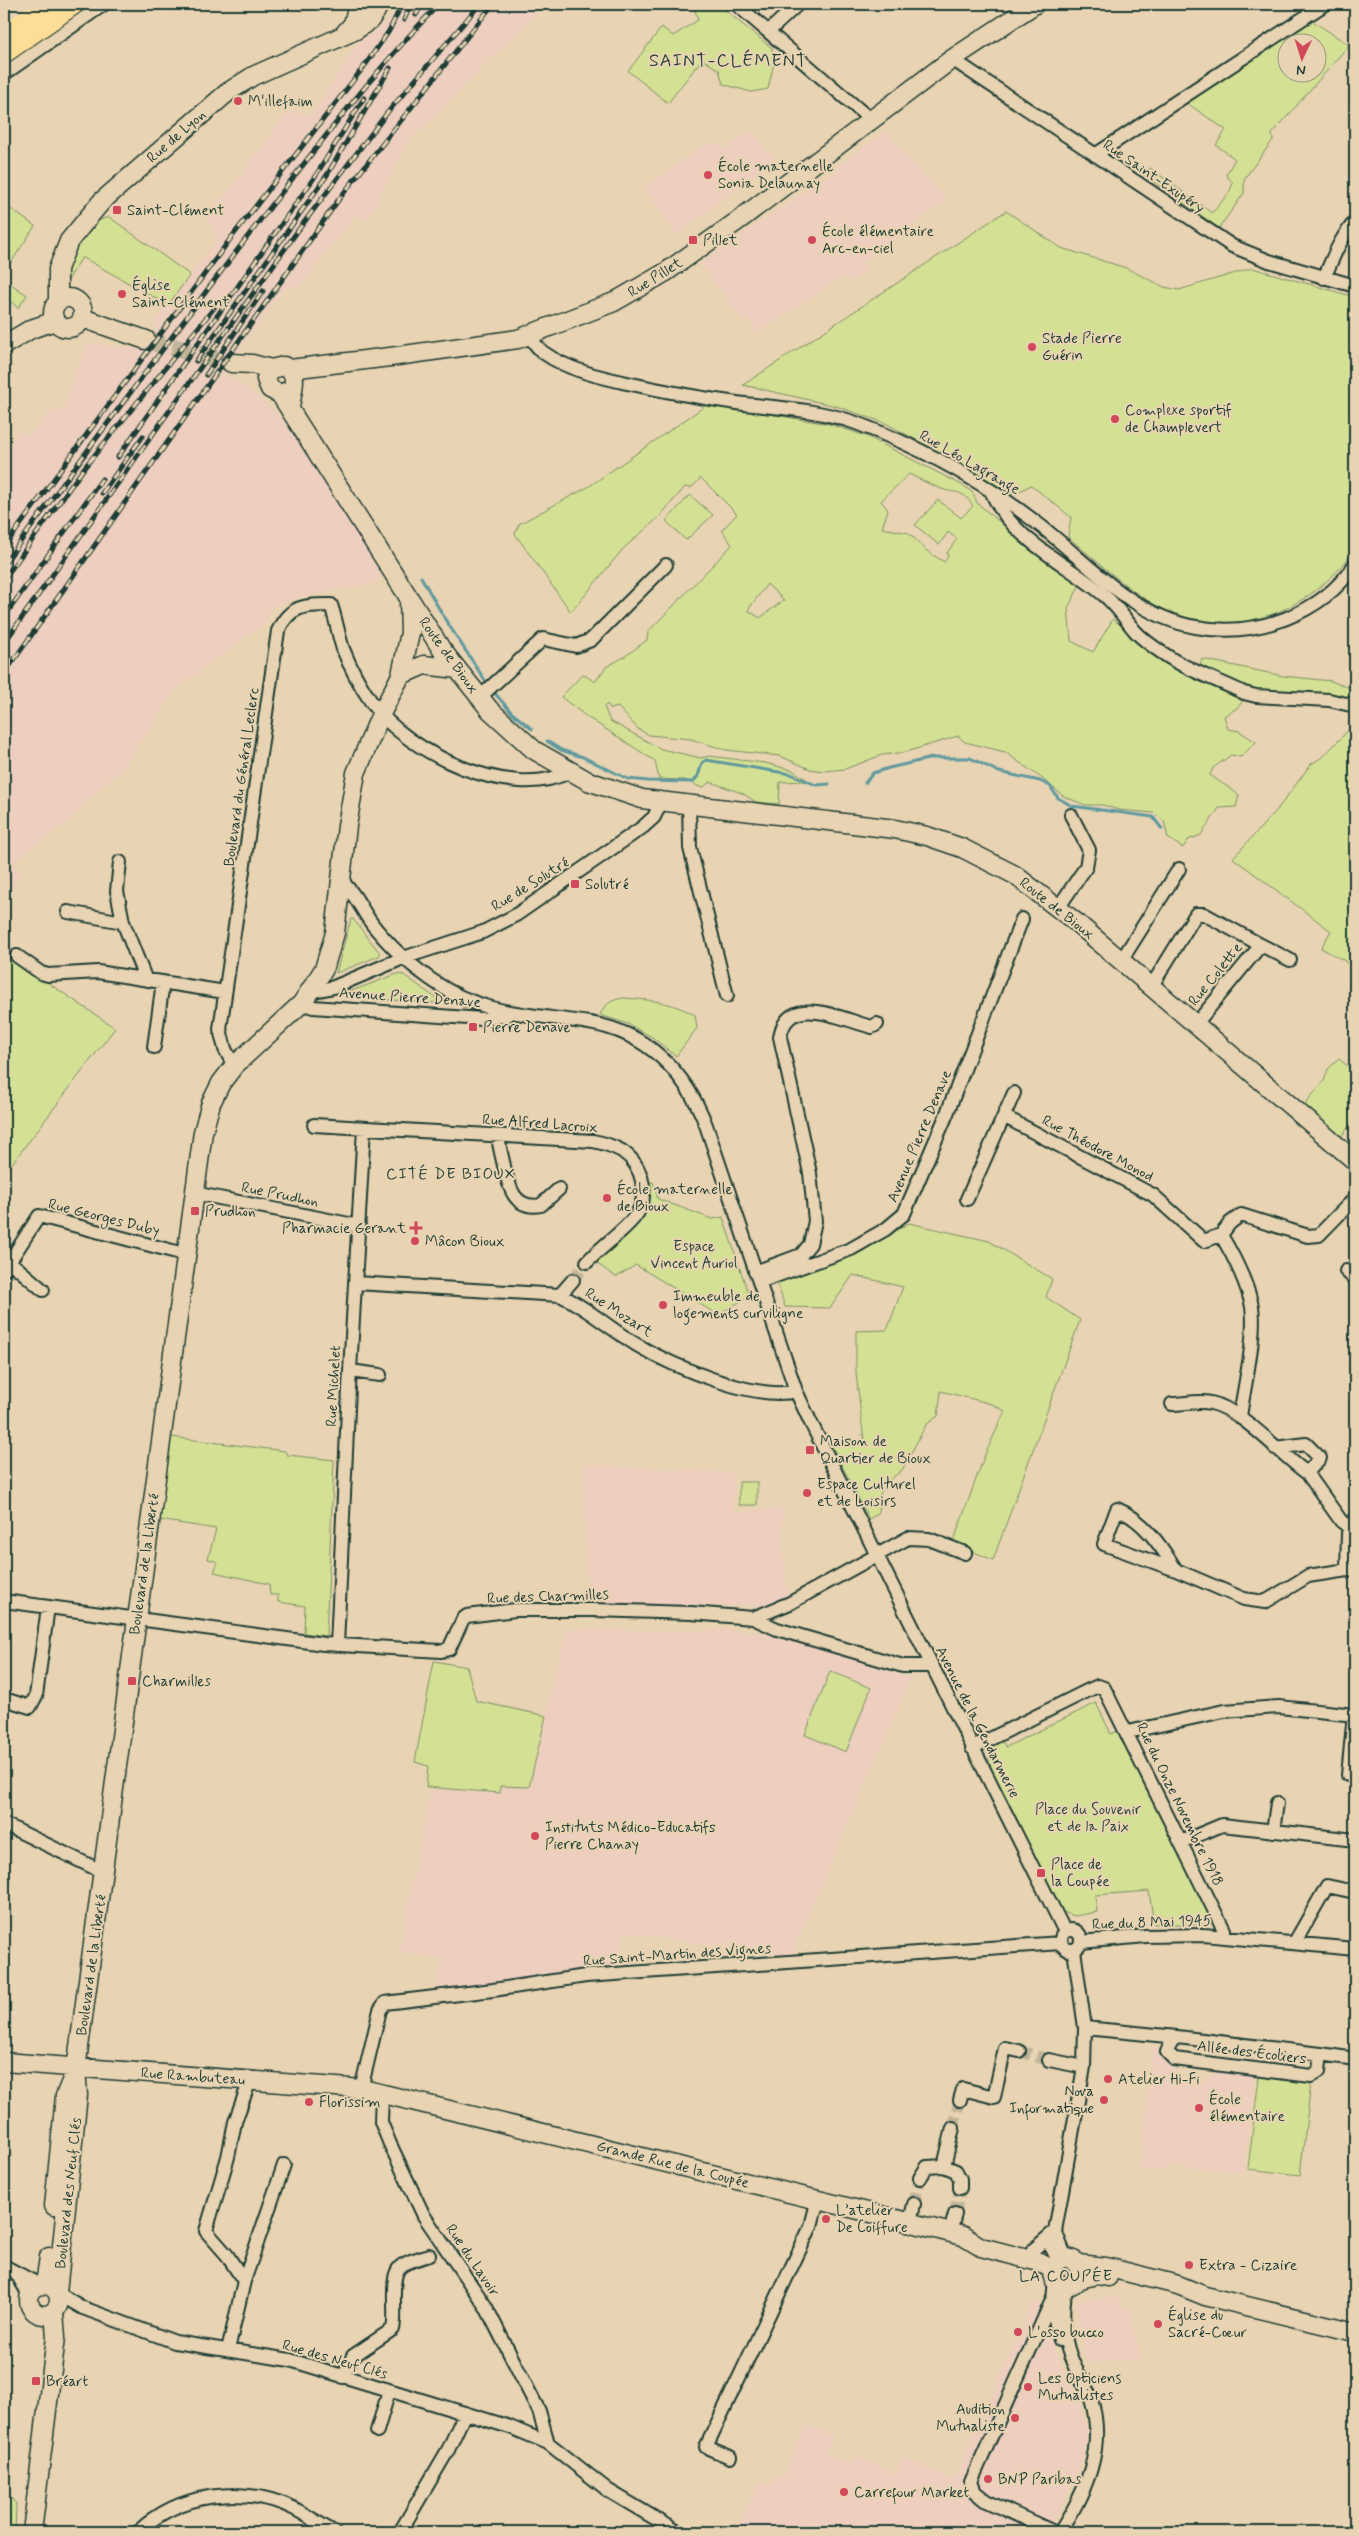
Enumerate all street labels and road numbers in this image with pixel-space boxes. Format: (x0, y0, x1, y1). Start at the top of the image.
street label: Rue de Lyon (143, 105, 211, 168)
street label: Rue Saint-Exupéry (1099, 135, 1209, 219)
street label: Rue Pillet (624, 253, 687, 302)
street label: Rue Léo Lagrange (915, 426, 1024, 501)
street label: Route de Bioux (414, 613, 483, 698)
street label: Boulevard du Général Leclerc (220, 687, 264, 868)
street label: Rue de Solutré (488, 853, 574, 917)
street label: Route de Bioux (1015, 873, 1098, 945)
street label: Rue Colette (1184, 939, 1247, 1010)
street label: Avenue Pierre Denave (338, 983, 481, 1013)
street label: Avenue Pierre Denave (883, 1067, 957, 1206)
street label: Rue Alfred Lacroix (481, 1110, 599, 1138)
street label: Rue Théodore Monod (1038, 1111, 1157, 1187)
street label: Rue Prudhon (240, 1178, 320, 1212)
street label: Rue Georges Duby (46, 1194, 162, 1242)
street label: Rue Mozart (581, 1284, 656, 1342)
street label: Rue Michelet (322, 1344, 346, 1427)
street label: Boulevard de la Liberté (125, 1492, 165, 1636)
street label: Rue des Charmilles (487, 1585, 609, 1609)
street label: Avenue de la Gendarmerie (930, 1643, 1024, 1802)
street label: Rue du Onze Novembre 1918 (1131, 1719, 1227, 1889)
street label: Boulevard de la Liberté (72, 1893, 112, 2037)
street label: Rue du 8 Mai 1945 (1092, 1911, 1212, 1935)
street label: Rue Saint-Martin des Vignes (582, 1938, 772, 1973)
street label: Allée des Écoliers (1196, 2035, 1308, 2070)
street label: Rue Rambuteau (140, 2063, 246, 2091)
street label: Boulevard des Neuf Clés (51, 2116, 87, 2270)
street label: Grande Rue de la Coupée (594, 2136, 751, 2194)
street label: Rue du Lavoir (441, 2220, 504, 2301)
street label: Rue des Neuf Clés (280, 2335, 390, 2385)

